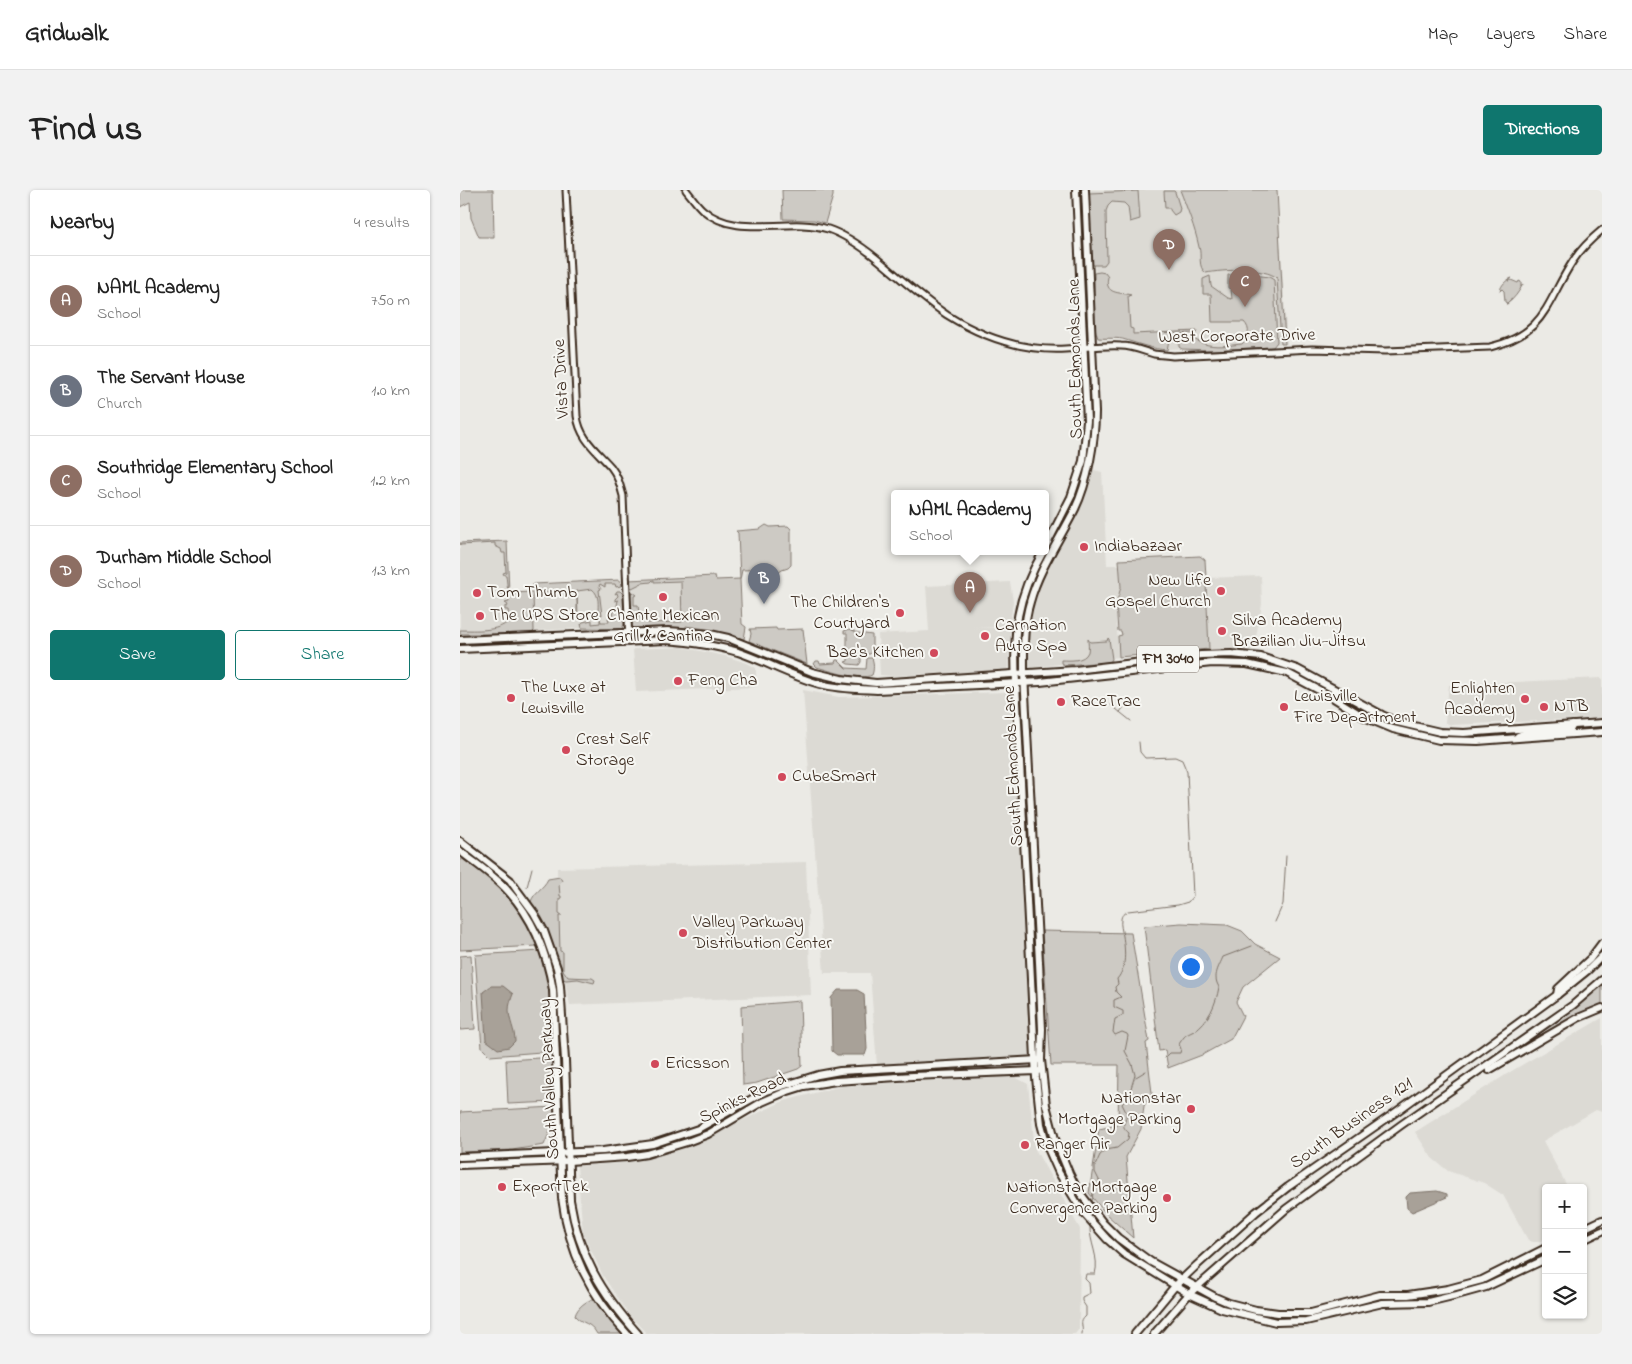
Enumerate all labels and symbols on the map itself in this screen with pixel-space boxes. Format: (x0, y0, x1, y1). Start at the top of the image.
pin: D (1153, 229, 1185, 270)
pin: C (1229, 266, 1261, 307)
street label: South Edmonds Lane (1062, 278, 1090, 440)
street label: West Corporate Drive (1158, 323, 1317, 351)
street label: Vista Drive (547, 338, 577, 420)
place label: Indiabazaar (1094, 534, 1182, 560)
marker: Indiabazaar (1078, 541, 1090, 553)
pin: B (748, 563, 780, 604)
place label: New Life Gospel Church (1105, 568, 1212, 615)
pin: A (954, 572, 986, 613)
place label: Tom Thumb (487, 580, 577, 606)
marker: New Life Gospel Church (1215, 585, 1227, 597)
marker: Tom Thumb (471, 587, 483, 599)
place label: The Children's Courtyard (790, 590, 890, 637)
marker: Chante Mexican Grill & Cantina (657, 591, 669, 603)
place label: The UPS Store (490, 603, 600, 629)
place label: Chante Mexican Grill & Cantina (607, 603, 719, 650)
marker: The Children's Courtyard (894, 607, 906, 619)
place label: Silva Academy Brazilian Jiu-Jitsu (1231, 608, 1366, 655)
marker: The UPS Store (474, 610, 486, 622)
place label: Carnation Auto Spa (995, 613, 1067, 660)
marker: Silva Academy Brazilian Jiu-Jitsu (1216, 625, 1228, 637)
marker: Carnation Auto Spa (979, 630, 991, 642)
place label: Bae's Kitchen (826, 640, 924, 666)
road number: FM 3040 (1137, 646, 1199, 672)
marker: Bae's Kitchen (928, 647, 940, 659)
place label: Feng Cha (687, 668, 757, 695)
place label: The Luxe at Lewisville (521, 675, 606, 722)
marker: Feng Cha (672, 675, 684, 687)
place label: Enlighten Academy (1444, 676, 1515, 723)
street label: South Edmonds Lane (997, 684, 1031, 847)
place label: Lewisville Fire Department (1293, 684, 1416, 731)
place label: RaceTrac (1071, 689, 1140, 715)
marker: The Luxe at Lewisville (505, 692, 517, 704)
marker: Enlighten Academy (1519, 693, 1531, 705)
place label: NTB (1554, 694, 1589, 720)
marker: RaceTrac (1055, 696, 1067, 708)
marker: Lewisville Fire Department (1278, 701, 1290, 713)
marker: NTB (1538, 701, 1550, 713)
place label: Crest Self Storage (576, 727, 651, 775)
marker: Crest Self Storage (560, 744, 572, 756)
place label: CubeSmart (792, 764, 877, 790)
marker: CubeSmart (776, 771, 788, 783)
place label: Valley Parkway Distribution Center (692, 910, 832, 957)
marker: Valley Parkway Distribution Center (677, 927, 689, 939)
your location (1178, 954, 1204, 980)
street label: South Valley Parkway (533, 998, 567, 1160)
place label: Ericsson (665, 1051, 729, 1077)
marker: Ericsson (649, 1058, 661, 1070)
street label: Spinks Road (695, 1067, 791, 1131)
street label: South Business 121 (1285, 1072, 1419, 1176)
place label: Nationstar Mortgage Parking (1058, 1086, 1181, 1134)
marker: Nationstar Mortgage Parking (1185, 1103, 1197, 1115)
place label: Ranger Air (1035, 1132, 1110, 1159)
marker: Ranger Air (1019, 1139, 1031, 1151)
place label: ExportTek (512, 1174, 588, 1200)
place label: Nationstar Mortgage Convergence Parking (1007, 1175, 1158, 1223)
marker: ExportTek (496, 1181, 508, 1193)
marker: Nationstar Mortgage Convergence Parking (1161, 1192, 1173, 1204)

